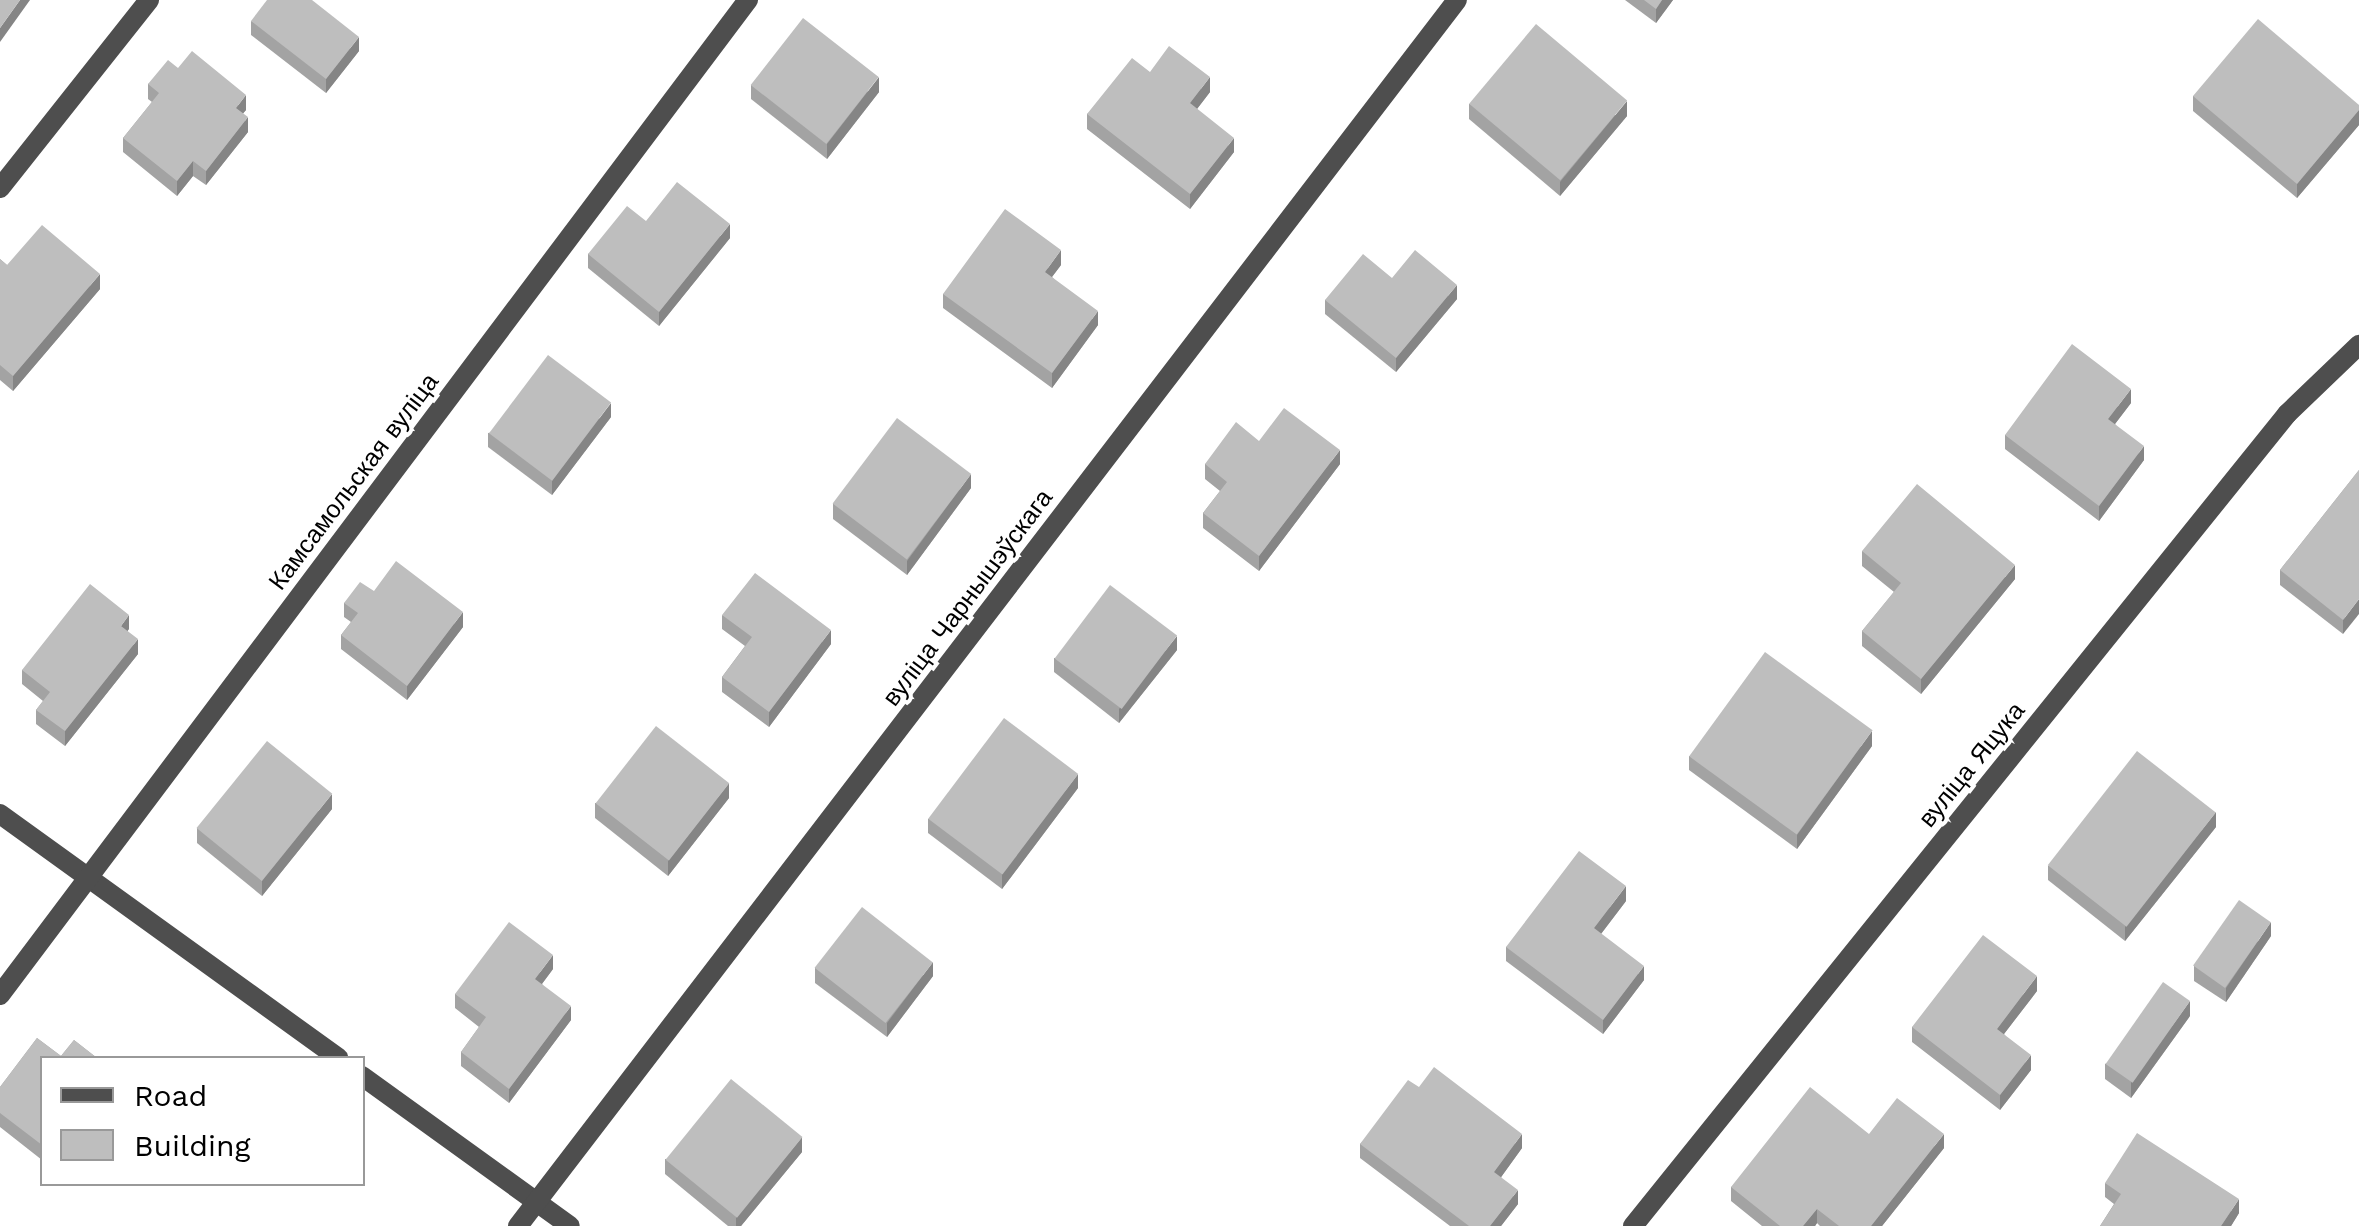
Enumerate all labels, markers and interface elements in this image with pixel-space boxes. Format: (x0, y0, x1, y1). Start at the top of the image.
street label: Камсамольская вуліца (263, 368, 445, 596)
street label: вуліца Чарнышэўскага (877, 484, 1059, 712)
street label: вуліца Яцука (1913, 697, 2031, 833)
legend (40, 1056, 365, 1186)
text: Road (134, 1078, 207, 1113)
text: Building (134, 1128, 251, 1163)

